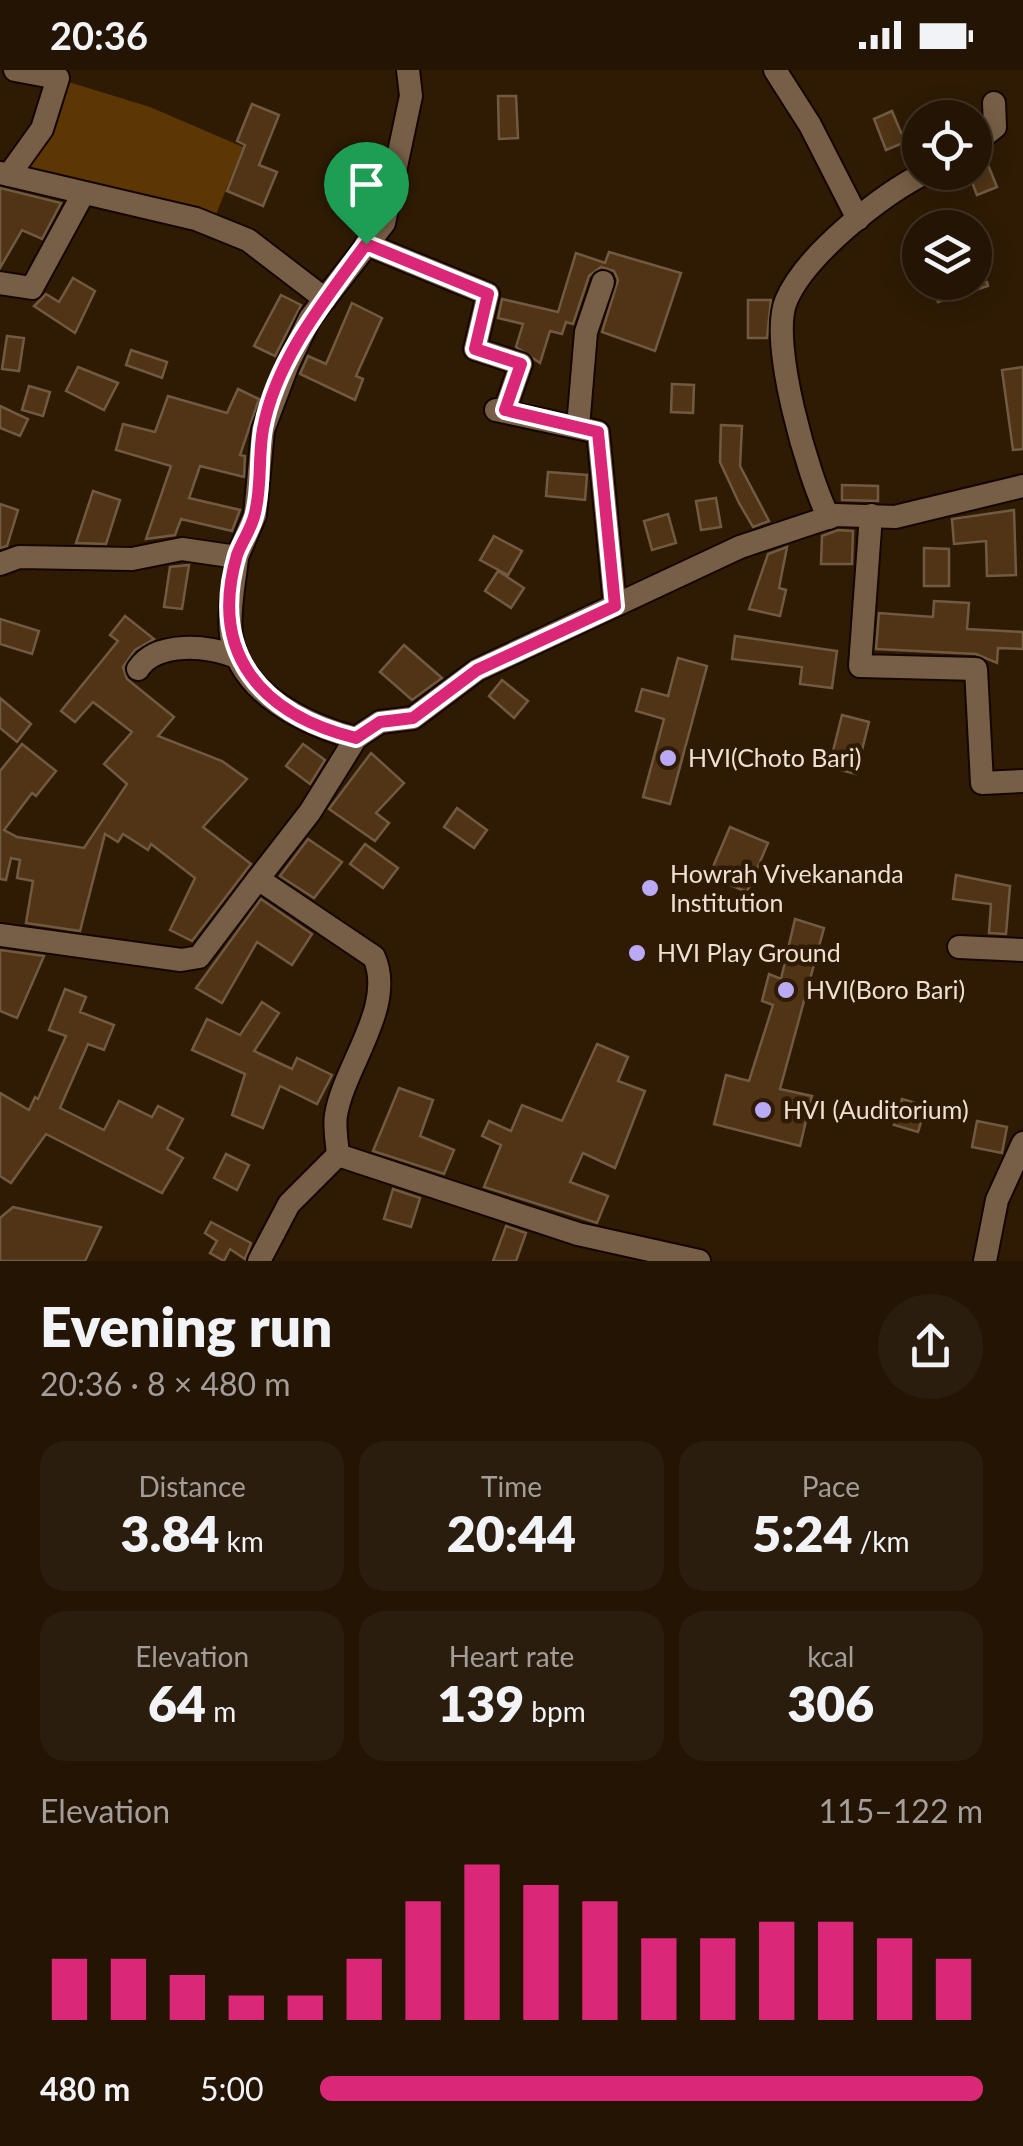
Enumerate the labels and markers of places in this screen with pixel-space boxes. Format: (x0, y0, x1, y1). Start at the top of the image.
pin (324, 142, 409, 245)
place label: HVI(Choto Bari) (688, 742, 861, 772)
marker: HVI(Choto Bari) (657, 747, 679, 769)
place label: Howrah Vivekananda Institution (670, 858, 904, 917)
marker: Howrah Vivekananda Institution (639, 877, 661, 899)
place label: HVI Play Ground (657, 937, 841, 967)
marker: HVI Play Ground (626, 942, 648, 964)
place label: HVI(Boro Bari) (806, 974, 965, 1004)
marker: HVI(Boro Bari) (775, 979, 797, 1001)
place label: HVI (Auditorium) (783, 1094, 969, 1124)
marker: HVI (Auditorium) (752, 1099, 774, 1121)

